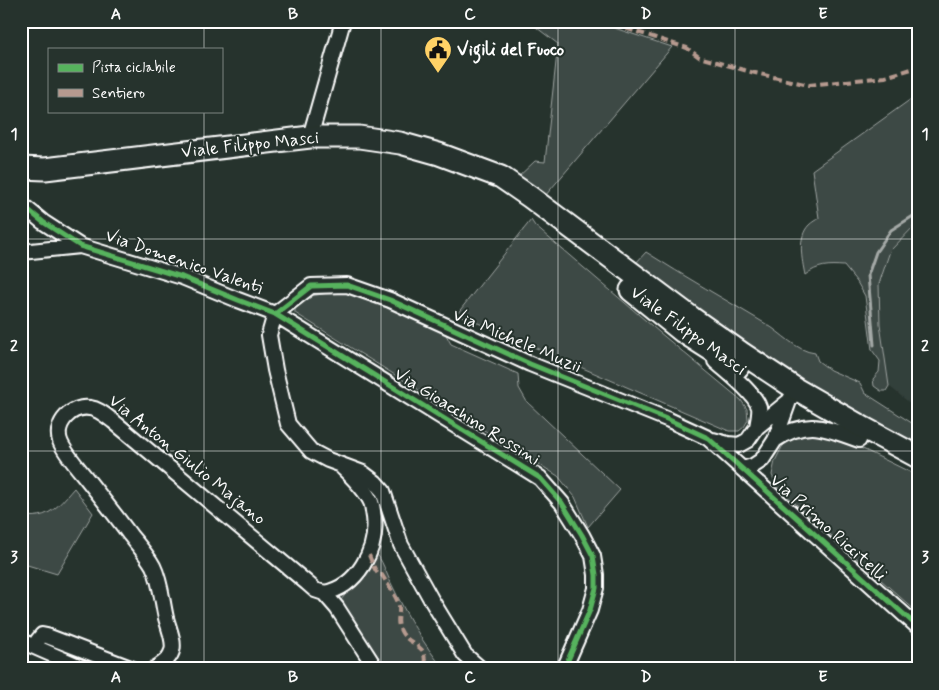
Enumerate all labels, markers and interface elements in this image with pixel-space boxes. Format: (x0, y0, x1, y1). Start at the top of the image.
text: A (111, 4, 121, 25)
text: B (288, 4, 298, 25)
text: C (464, 4, 476, 25)
text: D (640, 4, 652, 25)
text: E (818, 4, 828, 25)
public building icon: Vigili del Fuoco (423, 35, 453, 74)
place label: Vigili del Fuoco (457, 38, 565, 64)
legend (48, 48, 222, 112)
text: Pista ciclabile (92, 58, 176, 78)
text: Sentiero (92, 84, 145, 104)
text: 1 (10, 124, 18, 145)
text: 1 (921, 124, 929, 145)
street label: Viale Filippo Masci (180, 126, 320, 164)
street label: Via Domenico Valenti (102, 224, 266, 300)
street label: Viale Filippo Masci (625, 281, 751, 381)
street label: Via Michele Muzii (449, 303, 585, 379)
text: 2 (10, 336, 18, 357)
text: 2 (921, 336, 929, 357)
street label: Via Gioacchino Rossini (389, 362, 545, 472)
street label: Via Anton Giulio Majano (103, 389, 271, 531)
street label: Via Primo Riccitelli (764, 469, 892, 587)
text: 3 (10, 547, 18, 568)
text: 3 (921, 547, 929, 568)
text: A (111, 667, 121, 688)
text: B (288, 667, 298, 688)
text: C (464, 667, 476, 688)
text: D (640, 667, 652, 688)
text: E (818, 667, 828, 688)

